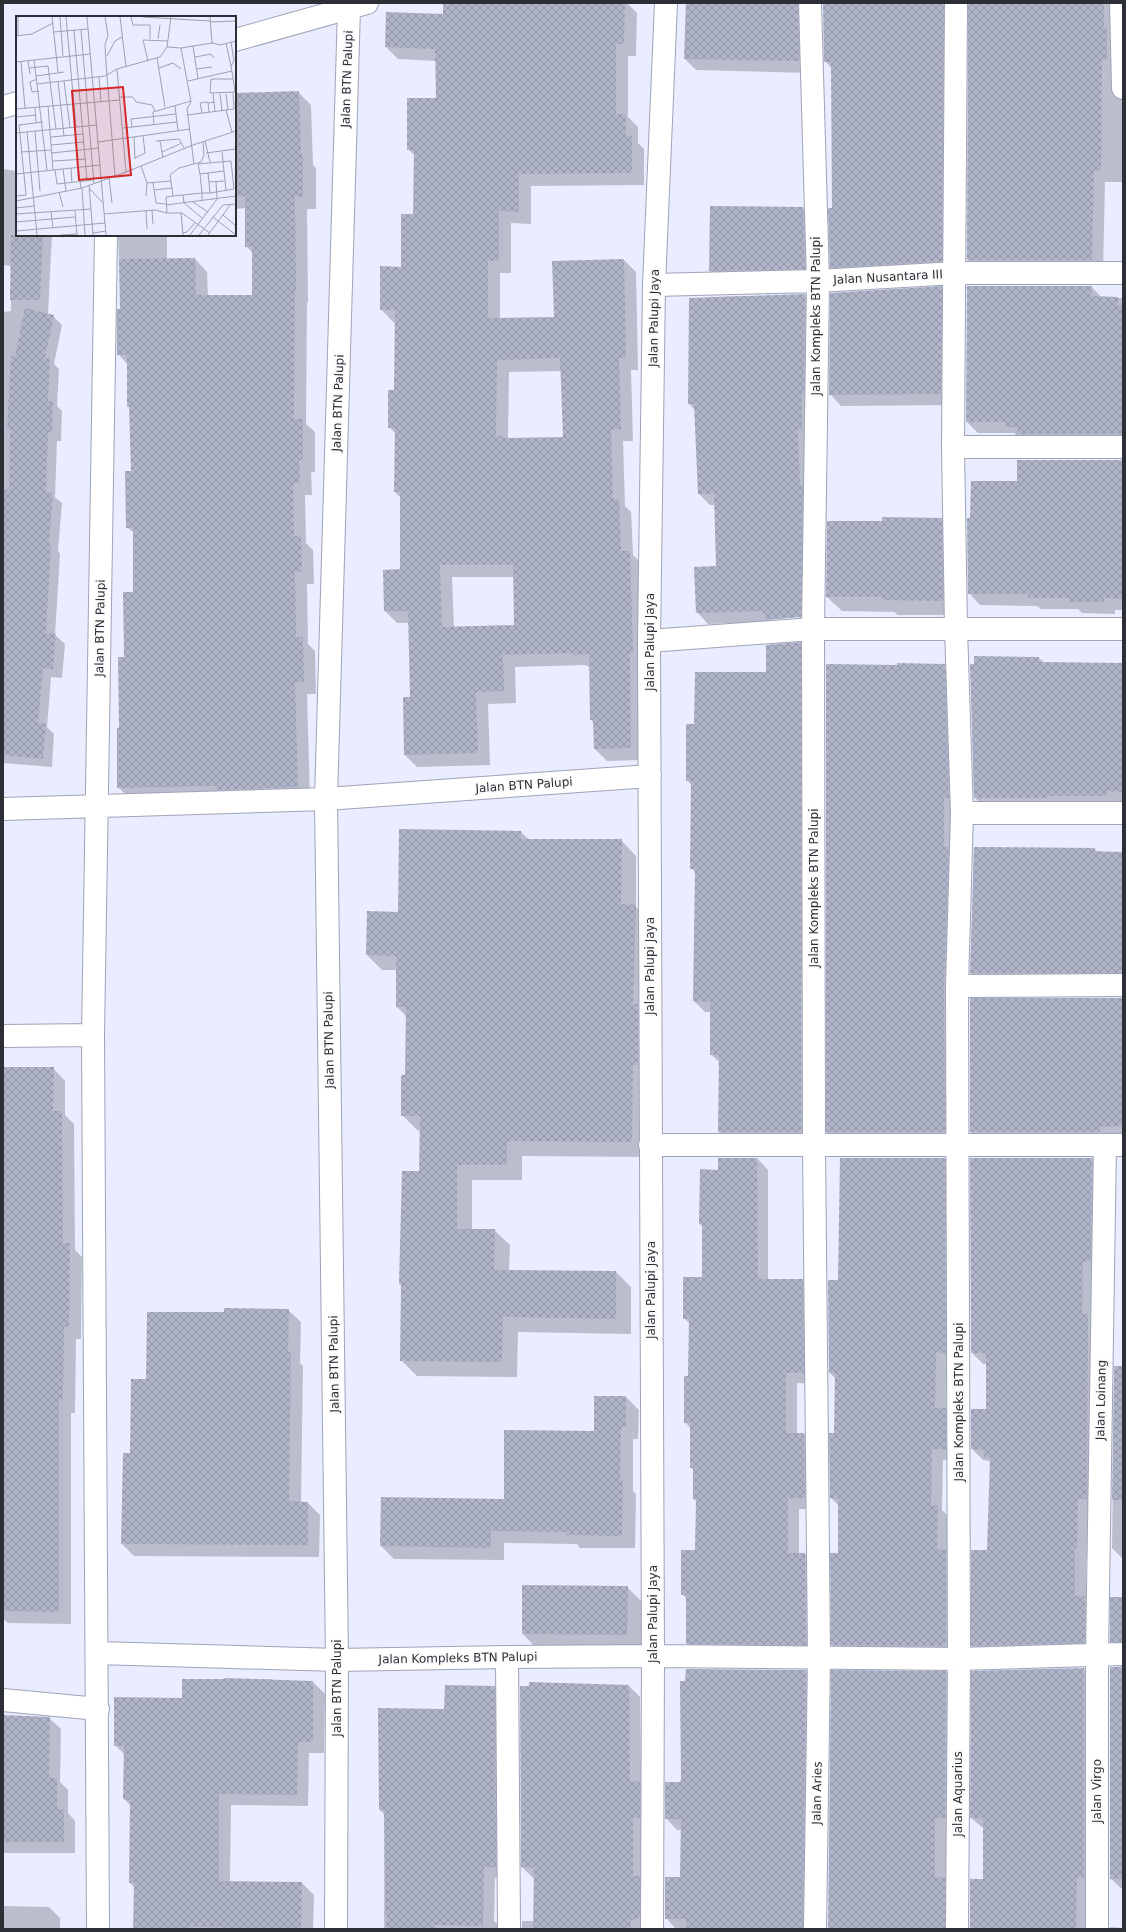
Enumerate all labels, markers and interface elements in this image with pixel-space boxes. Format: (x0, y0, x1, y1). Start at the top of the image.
inset map (16, 16, 236, 236)
street label: Jalan BTN Palupi (338, 30, 356, 129)
street label: Jalan Kompleks BTN Palupi (809, 237, 823, 396)
street label: Jalan Nusantara III (832, 267, 943, 287)
street label: Jalan Palupi Jaya (646, 269, 662, 368)
street label: Jalan BTN Palupi (329, 354, 347, 453)
street label: Jalan BTN Palupi (92, 579, 108, 678)
street label: Jalan Palupi Jaya (643, 593, 657, 692)
street label: Jalan BTN Palupi (474, 775, 573, 795)
street label: Jalan Kompleks BTN Palupi (807, 809, 821, 968)
street label: Jalan Palupi Jaya (643, 917, 657, 1016)
street label: Jalan BTN Palupi (321, 991, 337, 1090)
street label: Jalan Palupi Jaya (644, 1241, 658, 1340)
street label: Jalan BTN Palupi (326, 1315, 342, 1414)
street label: Jalan Kompleks BTN Palupi (952, 1323, 966, 1482)
street label: Jalan Loinang (1093, 1360, 1109, 1441)
street label: Jalan Palupi Jaya (646, 1565, 660, 1664)
street label: Jalan BTN Palupi (330, 1639, 344, 1738)
street label: Jalan Kompleks BTN Palupi (377, 1650, 538, 1666)
street label: Jalan Aquarius (951, 1751, 965, 1838)
street label: Jalan Virgo (1090, 1759, 1104, 1824)
street label: Jalan Aries (809, 1761, 825, 1826)

